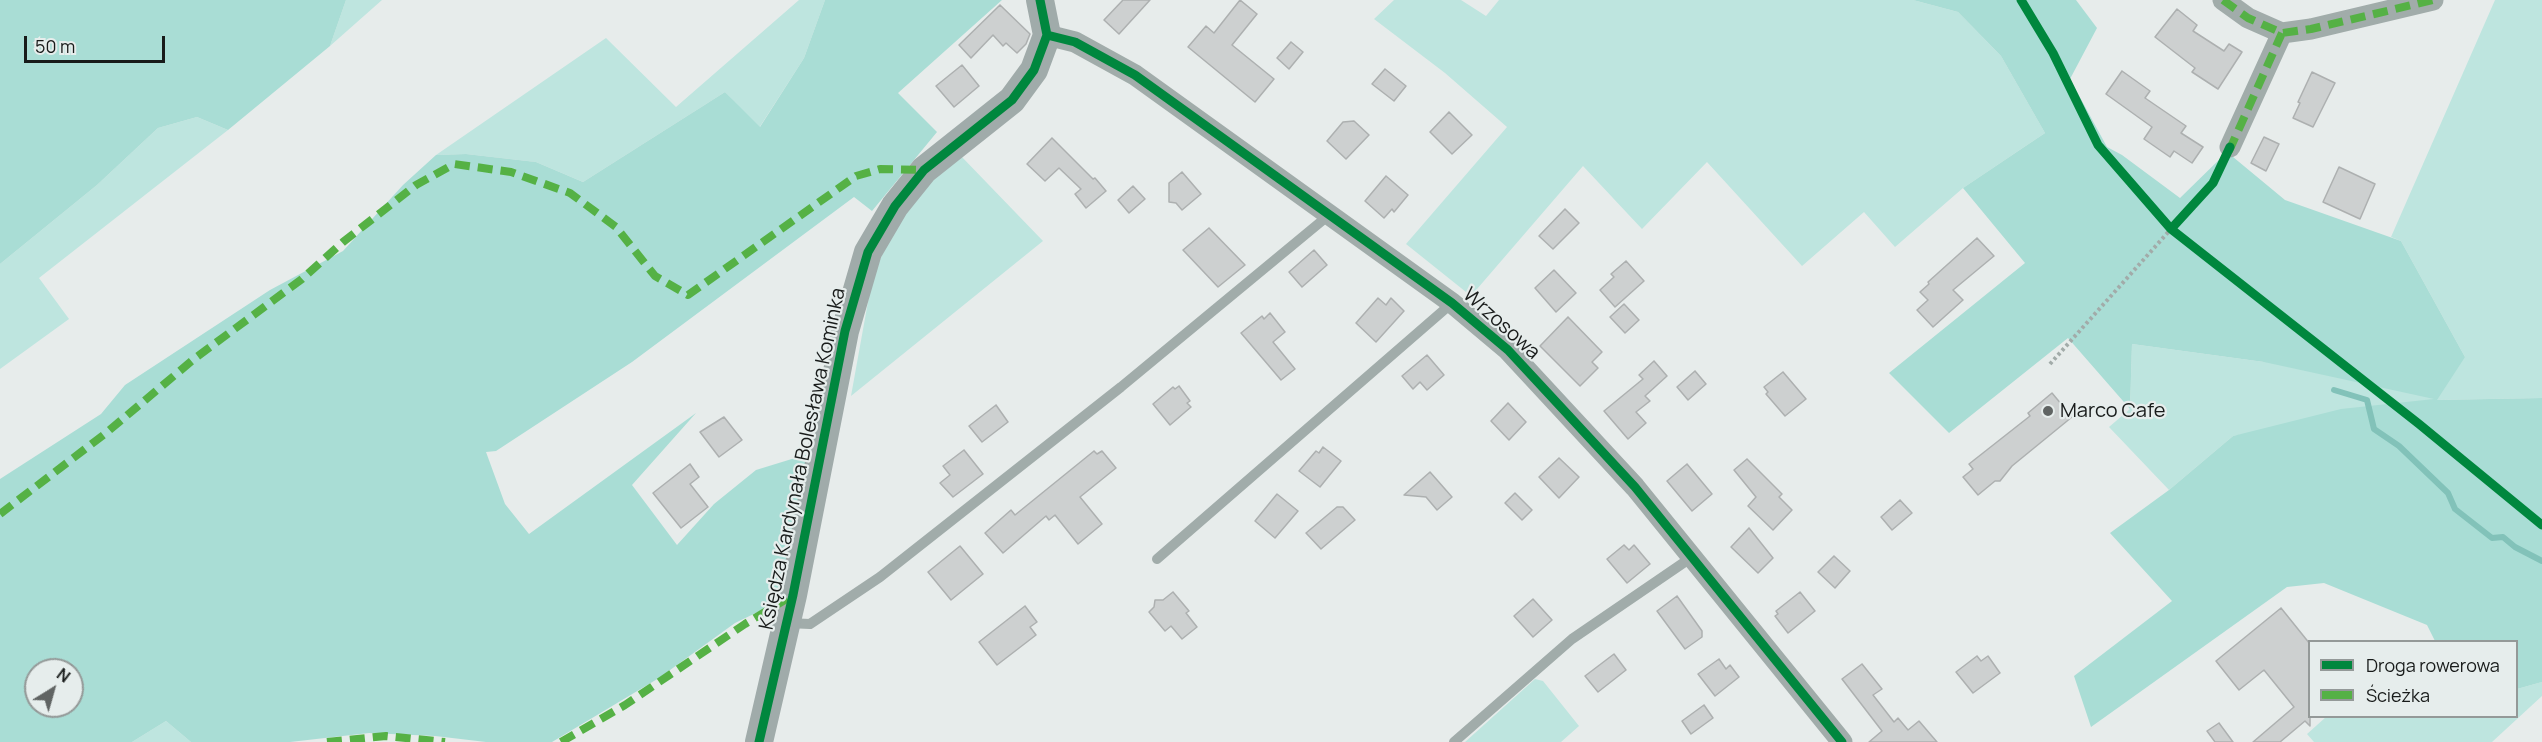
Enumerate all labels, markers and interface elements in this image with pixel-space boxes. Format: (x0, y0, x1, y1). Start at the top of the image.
scale bar (27, 24, 168, 62)
text: 50 m (35, 34, 75, 58)
street label: Wrzosowa (1458, 283, 1544, 365)
street label: Księdza Kardynała Bolesława Kominka (755, 286, 851, 632)
place label: Marco Cafe (2060, 399, 2165, 423)
marker: Marco Cafe (2041, 404, 2055, 418)
legend (2308, 640, 2518, 718)
text: Droga rowerowa (2366, 653, 2500, 677)
north arrow (24, 658, 84, 718)
text: N (52, 663, 75, 687)
text: Ścieżka (2366, 683, 2430, 707)

